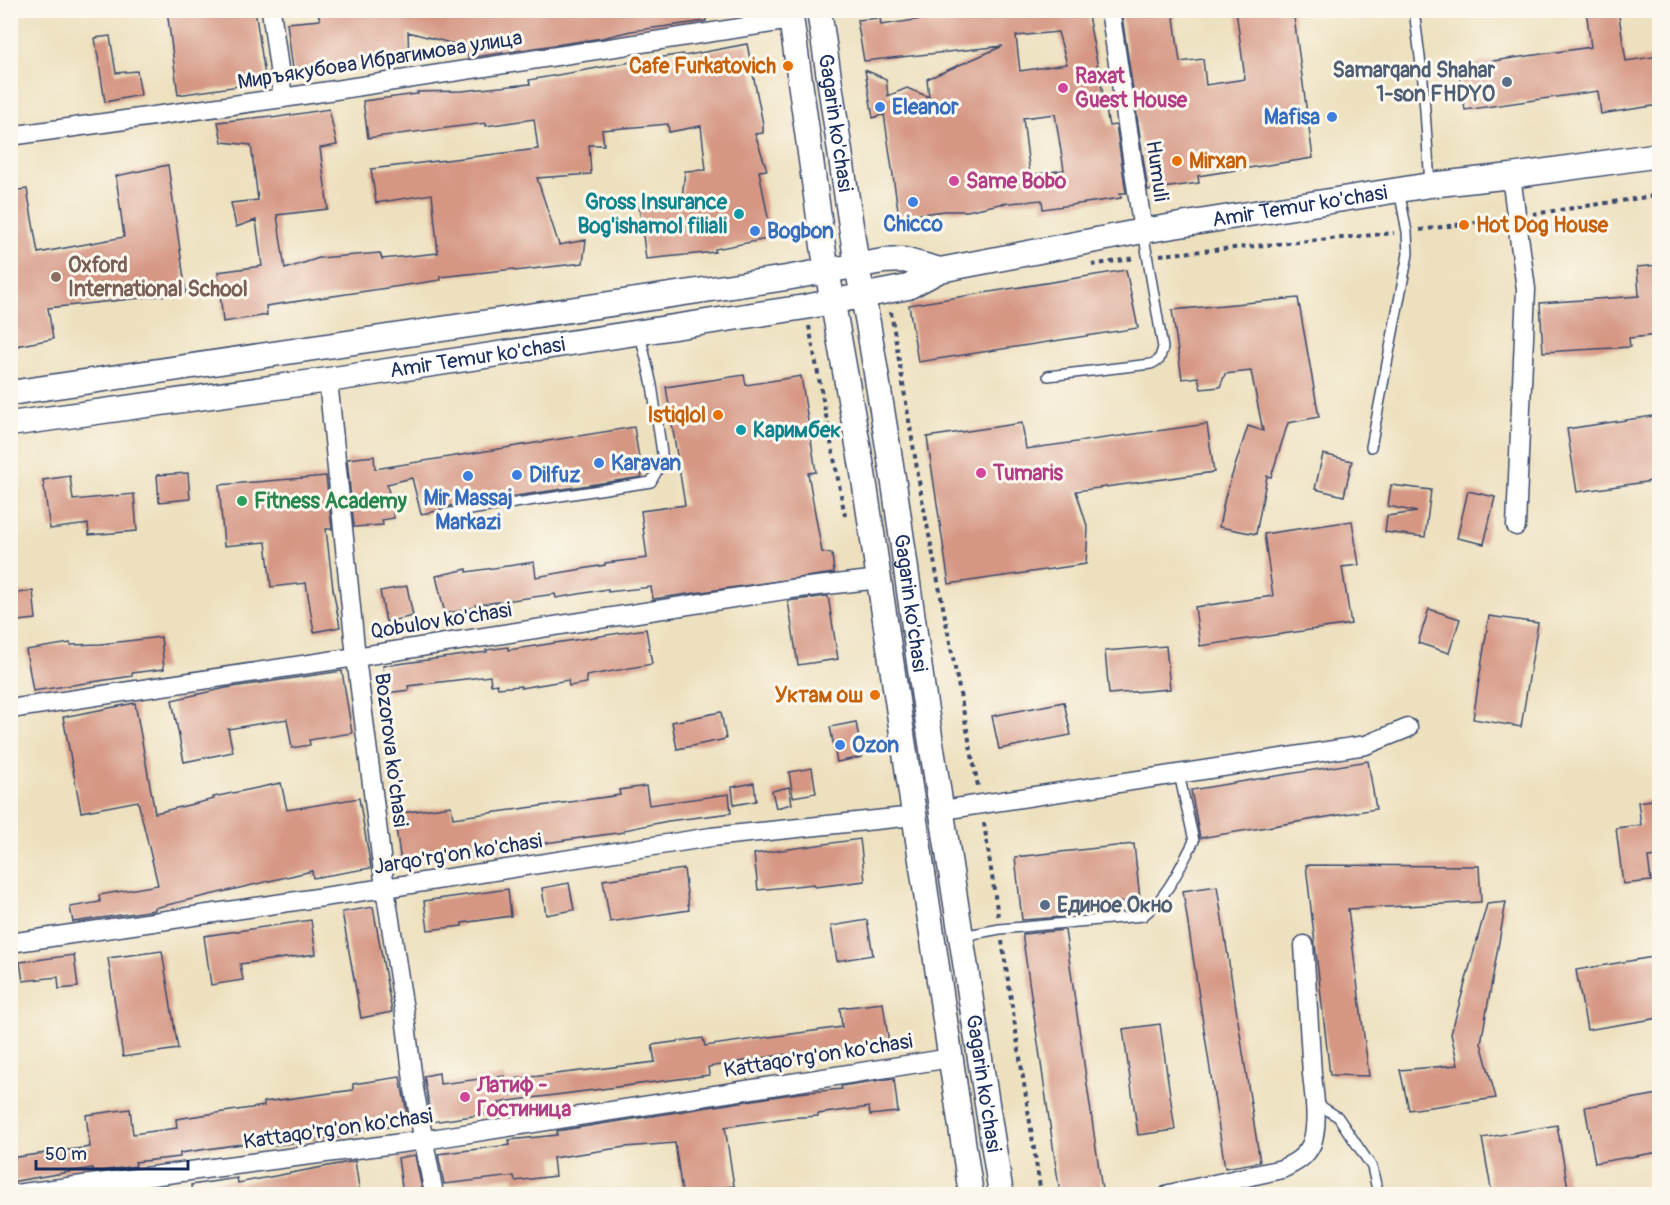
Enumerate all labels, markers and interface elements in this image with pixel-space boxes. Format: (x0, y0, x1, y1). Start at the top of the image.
street label: Миръякубова Ибрагимова улица (236, 24, 524, 96)
street label: Gagarin ko'chasi (812, 52, 859, 194)
place label: Cafe Furkatovich (629, 53, 776, 80)
place label: Samarqand Shahar 1-son FHDYO (1332, 57, 1495, 108)
marker: Cafe Furkatovich (781, 59, 795, 73)
place label: Raxat Guest House (1075, 63, 1188, 114)
marker: Samarqand Shahar 1-son FHDYO (1500, 75, 1514, 89)
marker: Raxat Guest House (1056, 81, 1070, 95)
place label: Eleanor (892, 94, 959, 121)
marker: Eleanor (873, 100, 887, 114)
place label: Mafisa (1264, 104, 1320, 131)
marker: Mafisa (1325, 110, 1339, 124)
street label: Humuli (1139, 139, 1175, 203)
place label: Mirxan (1189, 148, 1247, 175)
marker: Mirxan (1170, 154, 1184, 168)
place label: Same Bobo (966, 168, 1067, 195)
marker: Same Bobo (947, 174, 961, 188)
street label: Amir Temur ko'chasi (1210, 179, 1389, 233)
place label: Gross Insurance Bog'ishamol filiali (577, 189, 728, 240)
marker: Chicco (906, 195, 920, 209)
marker: Gross Insurance Bog'ishamol filiali (732, 207, 746, 221)
place label: Chicco (883, 211, 943, 238)
place label: Hot Dog House (1476, 212, 1609, 239)
place label: Bogbon (767, 218, 834, 245)
marker: Hot Dog House (1457, 218, 1471, 232)
marker: Bogbon (748, 224, 762, 238)
place label: Oxford International School (68, 252, 248, 303)
marker: Oxford International School (49, 270, 63, 284)
street label: Amir Temur ko'chasi (388, 330, 567, 384)
place label: Istiqlol (647, 402, 706, 429)
marker: Istiqlol (711, 408, 725, 422)
place label: Каримбек (753, 417, 841, 444)
marker: Каримбек (734, 423, 748, 437)
place label: Karavan (611, 450, 681, 477)
marker: Karavan (592, 456, 606, 470)
place label: Tumaris (992, 460, 1064, 487)
place label: Dilfuz (529, 462, 580, 489)
marker: Tumaris (974, 466, 988, 480)
marker: Dilfuz (510, 468, 524, 482)
marker: Mir Massaj Markazi (461, 469, 475, 483)
place label: Mir Massaj Markazi (423, 485, 513, 536)
place label: Fitness Academy (254, 488, 407, 515)
marker: Fitness Academy (235, 494, 249, 508)
street label: Gagarin ko'chasi (888, 532, 934, 674)
street label: Qobulov ko'chasi (368, 596, 514, 646)
street label: Bozorova ko'chasi (368, 671, 414, 829)
place label: Уктам ош (775, 682, 863, 709)
marker: Уктам ош (868, 688, 882, 702)
place label: Ozon (852, 732, 899, 759)
marker: Ozon (833, 738, 847, 752)
street label: Jarqo'rg'on ko'chasi (372, 827, 544, 881)
place label: Единое Окно (1057, 892, 1173, 919)
marker: Единое Окно (1038, 898, 1052, 912)
street label: Gagarin ko'chasi (960, 1013, 1008, 1154)
street label: Kattaqo'rg'on ko'chasi (722, 1028, 915, 1084)
place label: Латиф - Гостиница (476, 1072, 571, 1123)
marker: Латиф - Гостиница (458, 1090, 472, 1104)
street label: Kattaqo'rg'on ko'chasi (242, 1102, 435, 1156)
scale bar (36, 1133, 188, 1171)
text: 50 m (45, 1143, 87, 1166)

